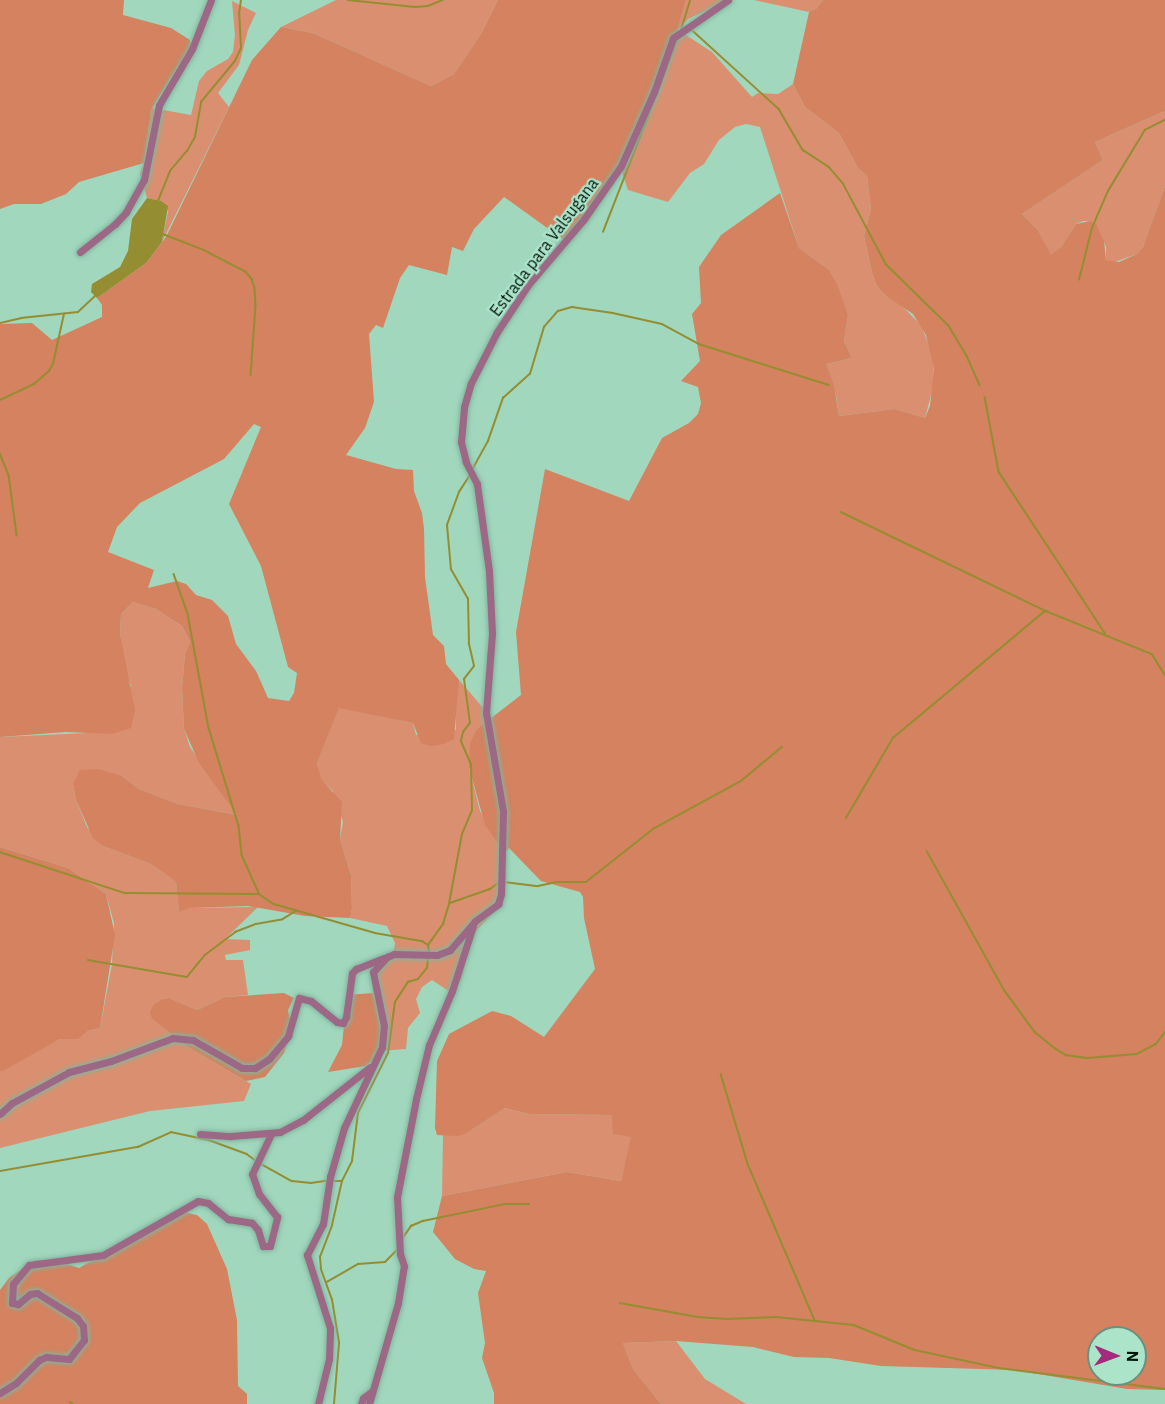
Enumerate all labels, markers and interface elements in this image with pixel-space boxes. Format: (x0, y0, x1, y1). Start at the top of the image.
street label: Estrada para Valsugana (486, 174, 602, 320)
north arrow (1087, 1326, 1147, 1386)
text: N (1123, 1350, 1143, 1362)

